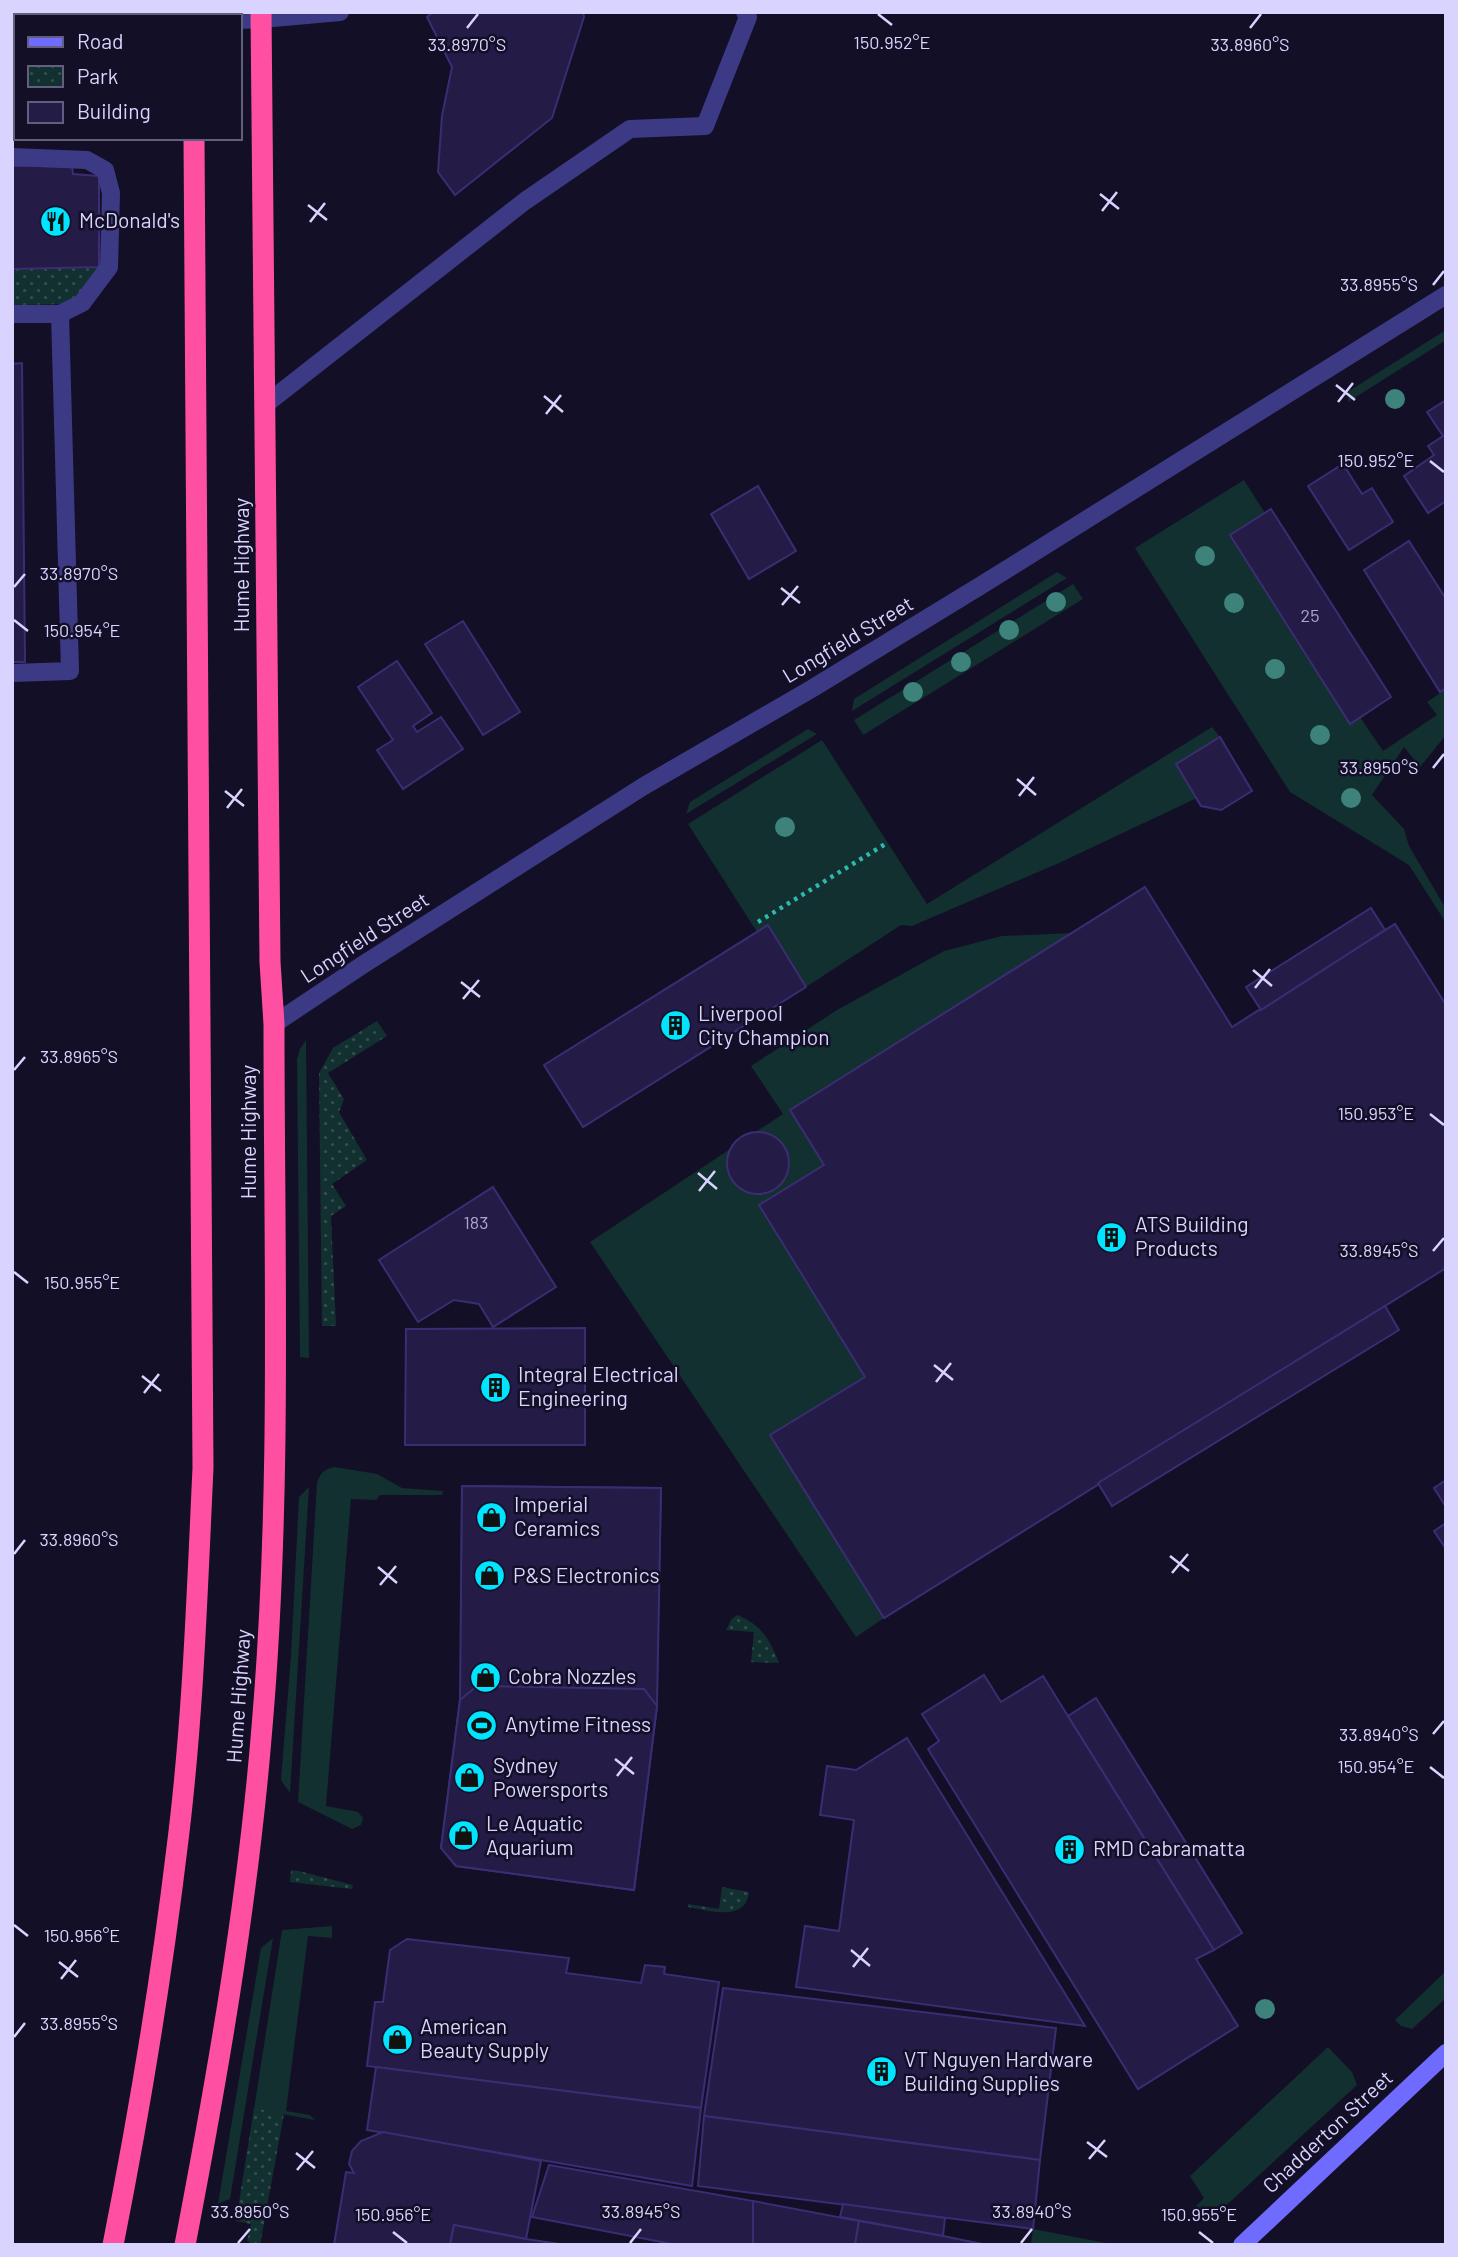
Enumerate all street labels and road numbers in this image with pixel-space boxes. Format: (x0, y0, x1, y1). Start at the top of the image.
street label: Hume Highway (228, 498, 253, 632)
street label: Longfield Street (777, 590, 917, 687)
street label: Longfield Street (295, 886, 433, 987)
street label: Hume Highway (235, 1065, 260, 1199)
street label: Hume Highway (220, 1628, 255, 1764)
street label: Chadderton Street (1257, 2064, 1397, 2197)

